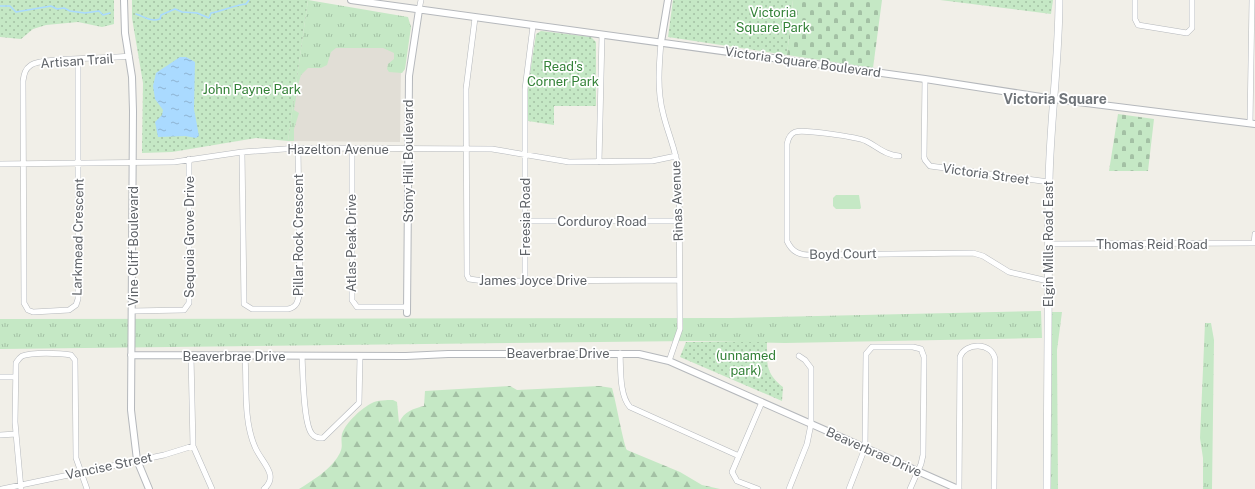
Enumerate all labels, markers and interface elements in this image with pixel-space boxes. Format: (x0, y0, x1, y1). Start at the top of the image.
park label: Victoria Square Park (736, 5, 810, 35)
street label: Victoria Square Boulevard (724, 44, 882, 80)
street label: Artisan Trail (40, 51, 114, 71)
park label: Read's Corner Park (527, 59, 599, 89)
park label: John Payne Park (203, 82, 301, 97)
district label: Victoria Square (1003, 91, 1107, 107)
street label: Stony Hill Boulevard (401, 99, 416, 223)
street label: Hazelton Avenue (287, 142, 389, 157)
street label: Rinas Avenue (668, 160, 686, 242)
street label: Victoria Street (942, 160, 1030, 188)
street label: Pillar Rock Crescent (291, 174, 306, 296)
street label: Sequoia Grove Drive (182, 176, 197, 298)
street label: Larkmead Crescent (69, 178, 87, 296)
street label: Freesia Road (518, 178, 533, 256)
street label: Elgin Mills Road East (1041, 181, 1056, 307)
street label: Vine Cliff Boulevard (126, 186, 141, 306)
street label: Atlas Peak Drive (344, 194, 359, 292)
street label: Corduroy Road (557, 214, 647, 229)
street label: Thomas Reid Road (1096, 237, 1208, 252)
street label: Boyd Court (809, 246, 877, 262)
street label: James Joyce Drive (479, 273, 587, 288)
street label: Beaverbrae Drive (506, 346, 610, 361)
park label: (unnamed park) (716, 348, 776, 378)
street label: Beaverbrae Drive (182, 349, 286, 364)
street label: Beaverbrae Drive (824, 424, 924, 480)
street label: Vancise Street (64, 450, 154, 482)

